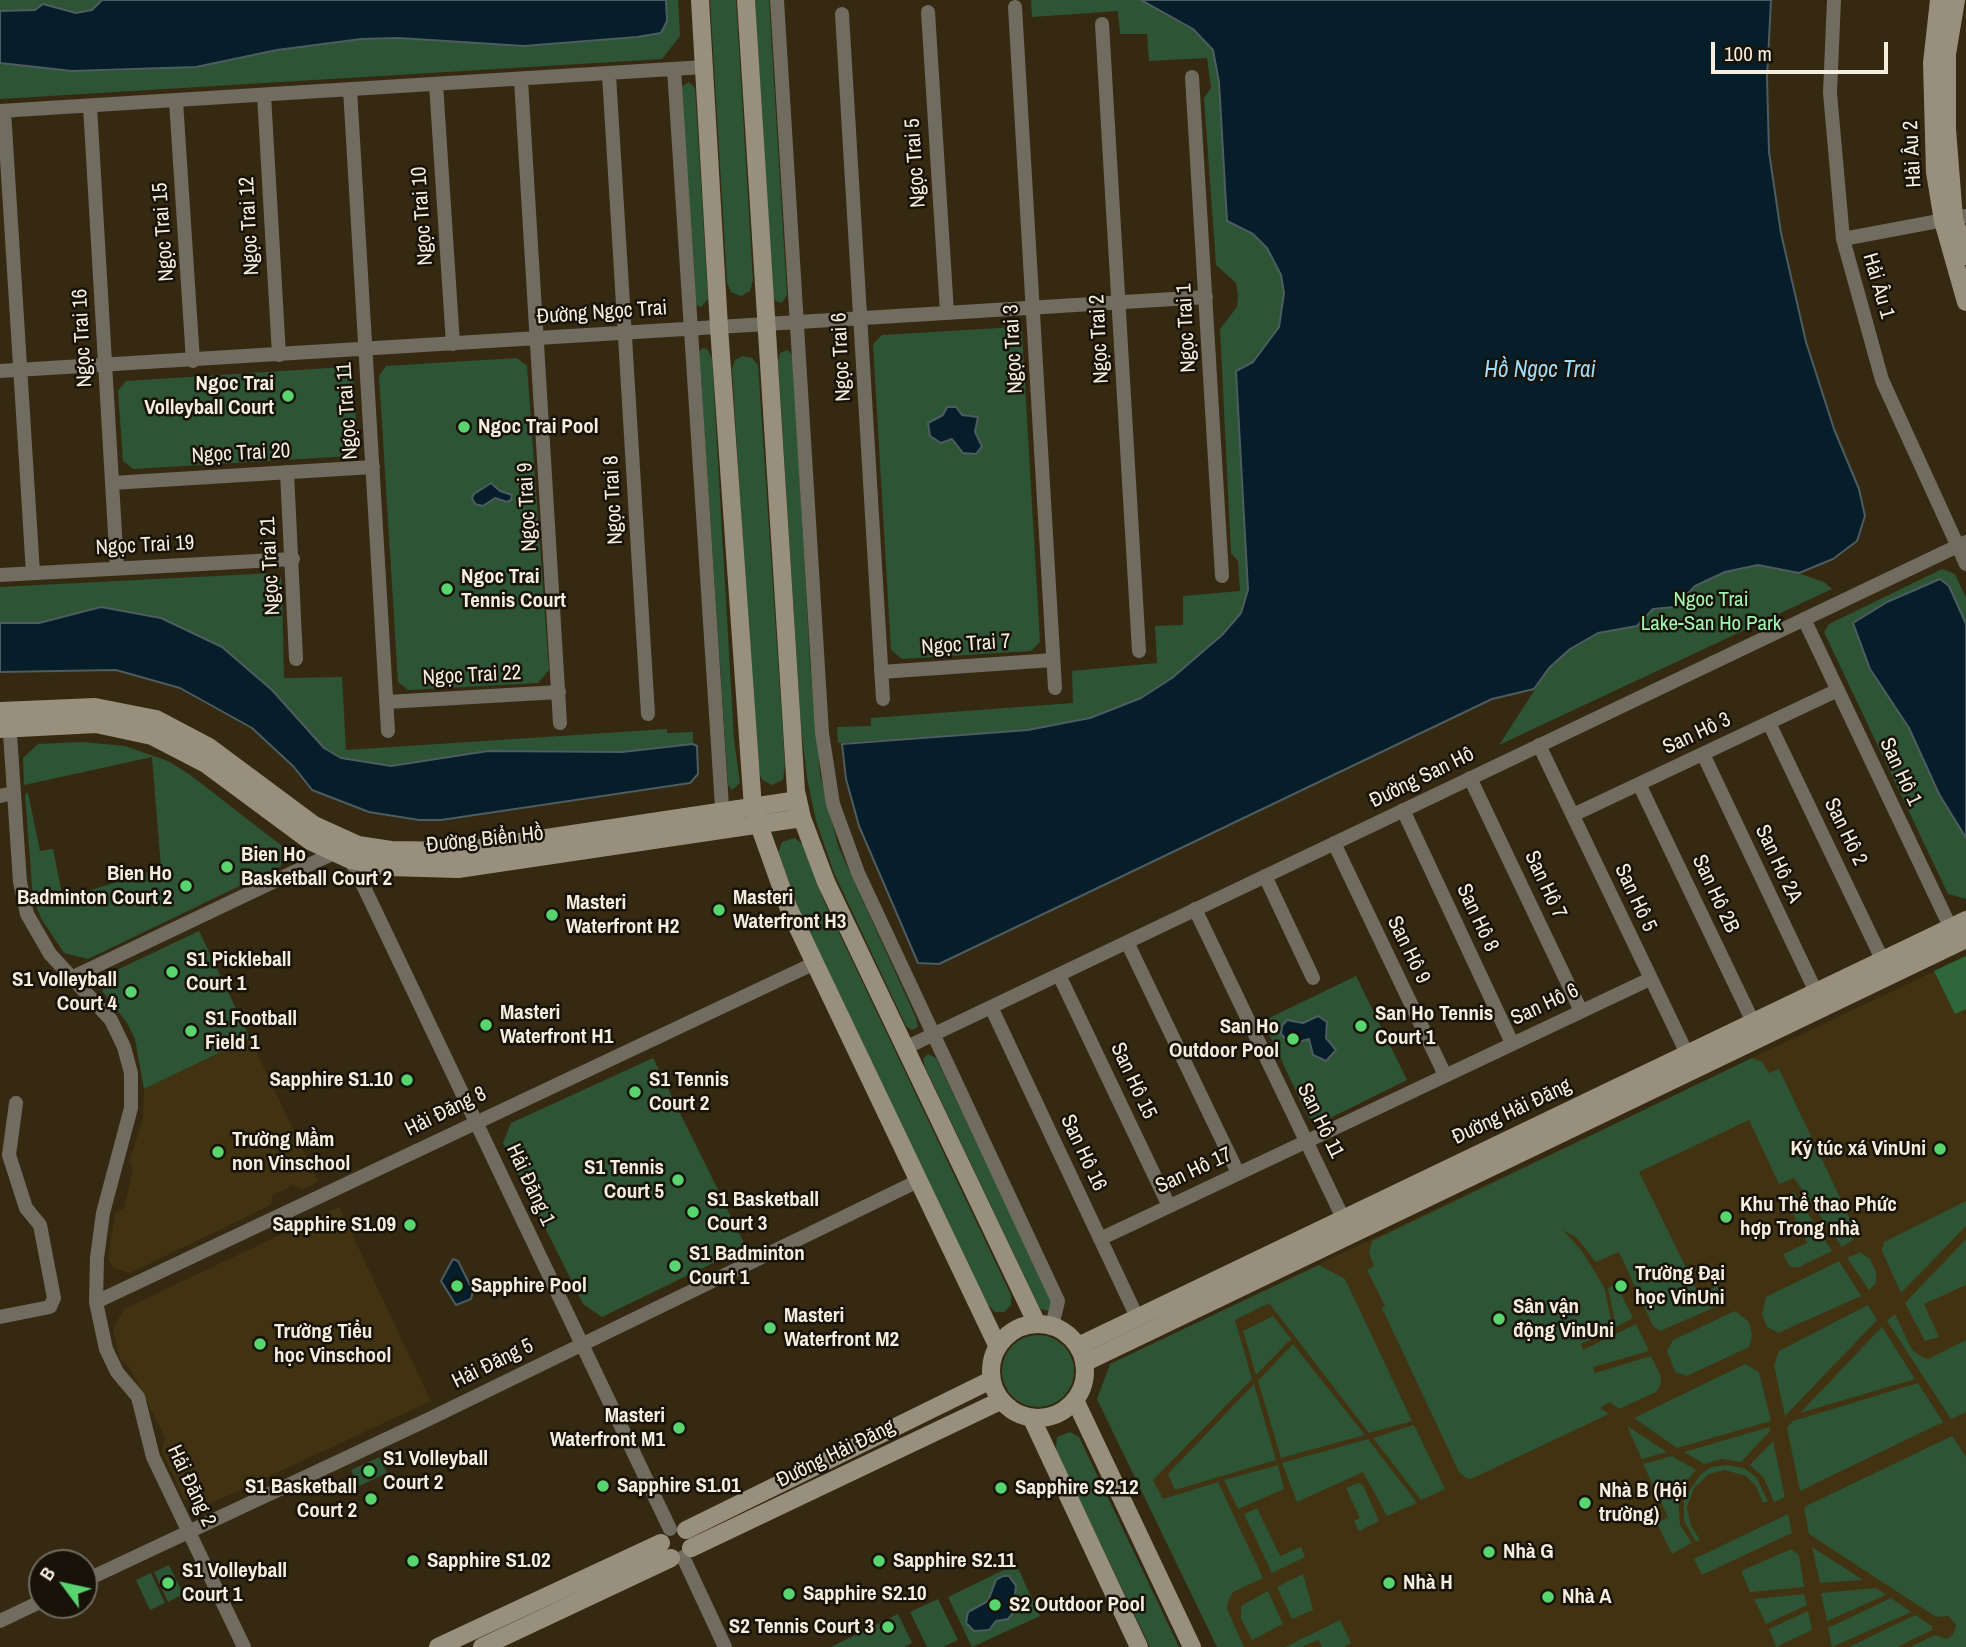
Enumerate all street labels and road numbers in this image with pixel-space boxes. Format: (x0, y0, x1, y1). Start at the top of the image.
street label: Ngọc Trai 5 (900, 118, 932, 208)
street label: Hải Âu 2 (1899, 120, 1927, 188)
street label: Ngọc Trai 10 (407, 166, 439, 266)
street label: Ngọc Trai 12 (235, 176, 265, 276)
street label: Ngọc Trai 15 (148, 182, 180, 282)
street label: Hải Âu 1 (1857, 250, 1899, 322)
street label: Ngọc Trai 1 (1172, 283, 1202, 373)
street label: Ngọc Trai 16 (68, 288, 98, 388)
street label: Ngọc Trai 2 (1085, 294, 1115, 384)
street label: Đường Ngọc Trai (536, 296, 668, 330)
street label: Ngọc Trai 3 (999, 304, 1029, 394)
street label: Ngọc Trai 6 (827, 312, 857, 402)
street label: Ngọc Trai 11 (332, 361, 364, 461)
street label: Ngọc Trai 20 (191, 439, 291, 469)
street label: Ngọc Trai 8 (599, 455, 629, 545)
street label: Ngọc Trai 9 (513, 462, 543, 552)
street label: Ngọc Trai 21 (256, 516, 286, 616)
street label: Ngọc Trai 19 (95, 531, 195, 561)
street label: Ngọc Trai 7 (921, 629, 1011, 661)
street label: Ngọc Trai 22 (422, 661, 522, 691)
street label: San Hô 3 (1659, 707, 1735, 761)
street label: San Hô 1 (1873, 734, 1927, 810)
street label: Đường San Hô (1366, 742, 1478, 814)
street label: San Hô 2 (1818, 794, 1872, 870)
street label: Đường Biển Hồ (425, 821, 545, 859)
street label: San Hô 2A (1749, 821, 1807, 907)
street label: San Hô 7 (1518, 847, 1572, 923)
street label: San Hô 2B (1686, 851, 1744, 937)
street label: San Hô 5 (1608, 860, 1662, 936)
street label: San Hô 8 (1450, 880, 1504, 956)
street label: San Hô 9 (1381, 912, 1435, 988)
street label: San Hô 6 (1507, 978, 1583, 1032)
street label: San Hô 15 (1104, 1039, 1162, 1123)
street label: Đường Hải Đăng (1449, 1073, 1575, 1151)
street label: San Hô 11 (1291, 1079, 1349, 1163)
street label: Hải Đăng 8 (401, 1082, 491, 1142)
street label: San Hô 16 (1054, 1111, 1112, 1195)
street label: Hải Đăng 1 (500, 1140, 560, 1230)
street label: San Hô 17 (1152, 1142, 1236, 1200)
street label: Hải Đăng 5 (448, 1334, 538, 1394)
street label: Đường Hải Đăng (773, 1415, 899, 1493)
street label: Hải Đăng 2 (161, 1441, 221, 1531)

